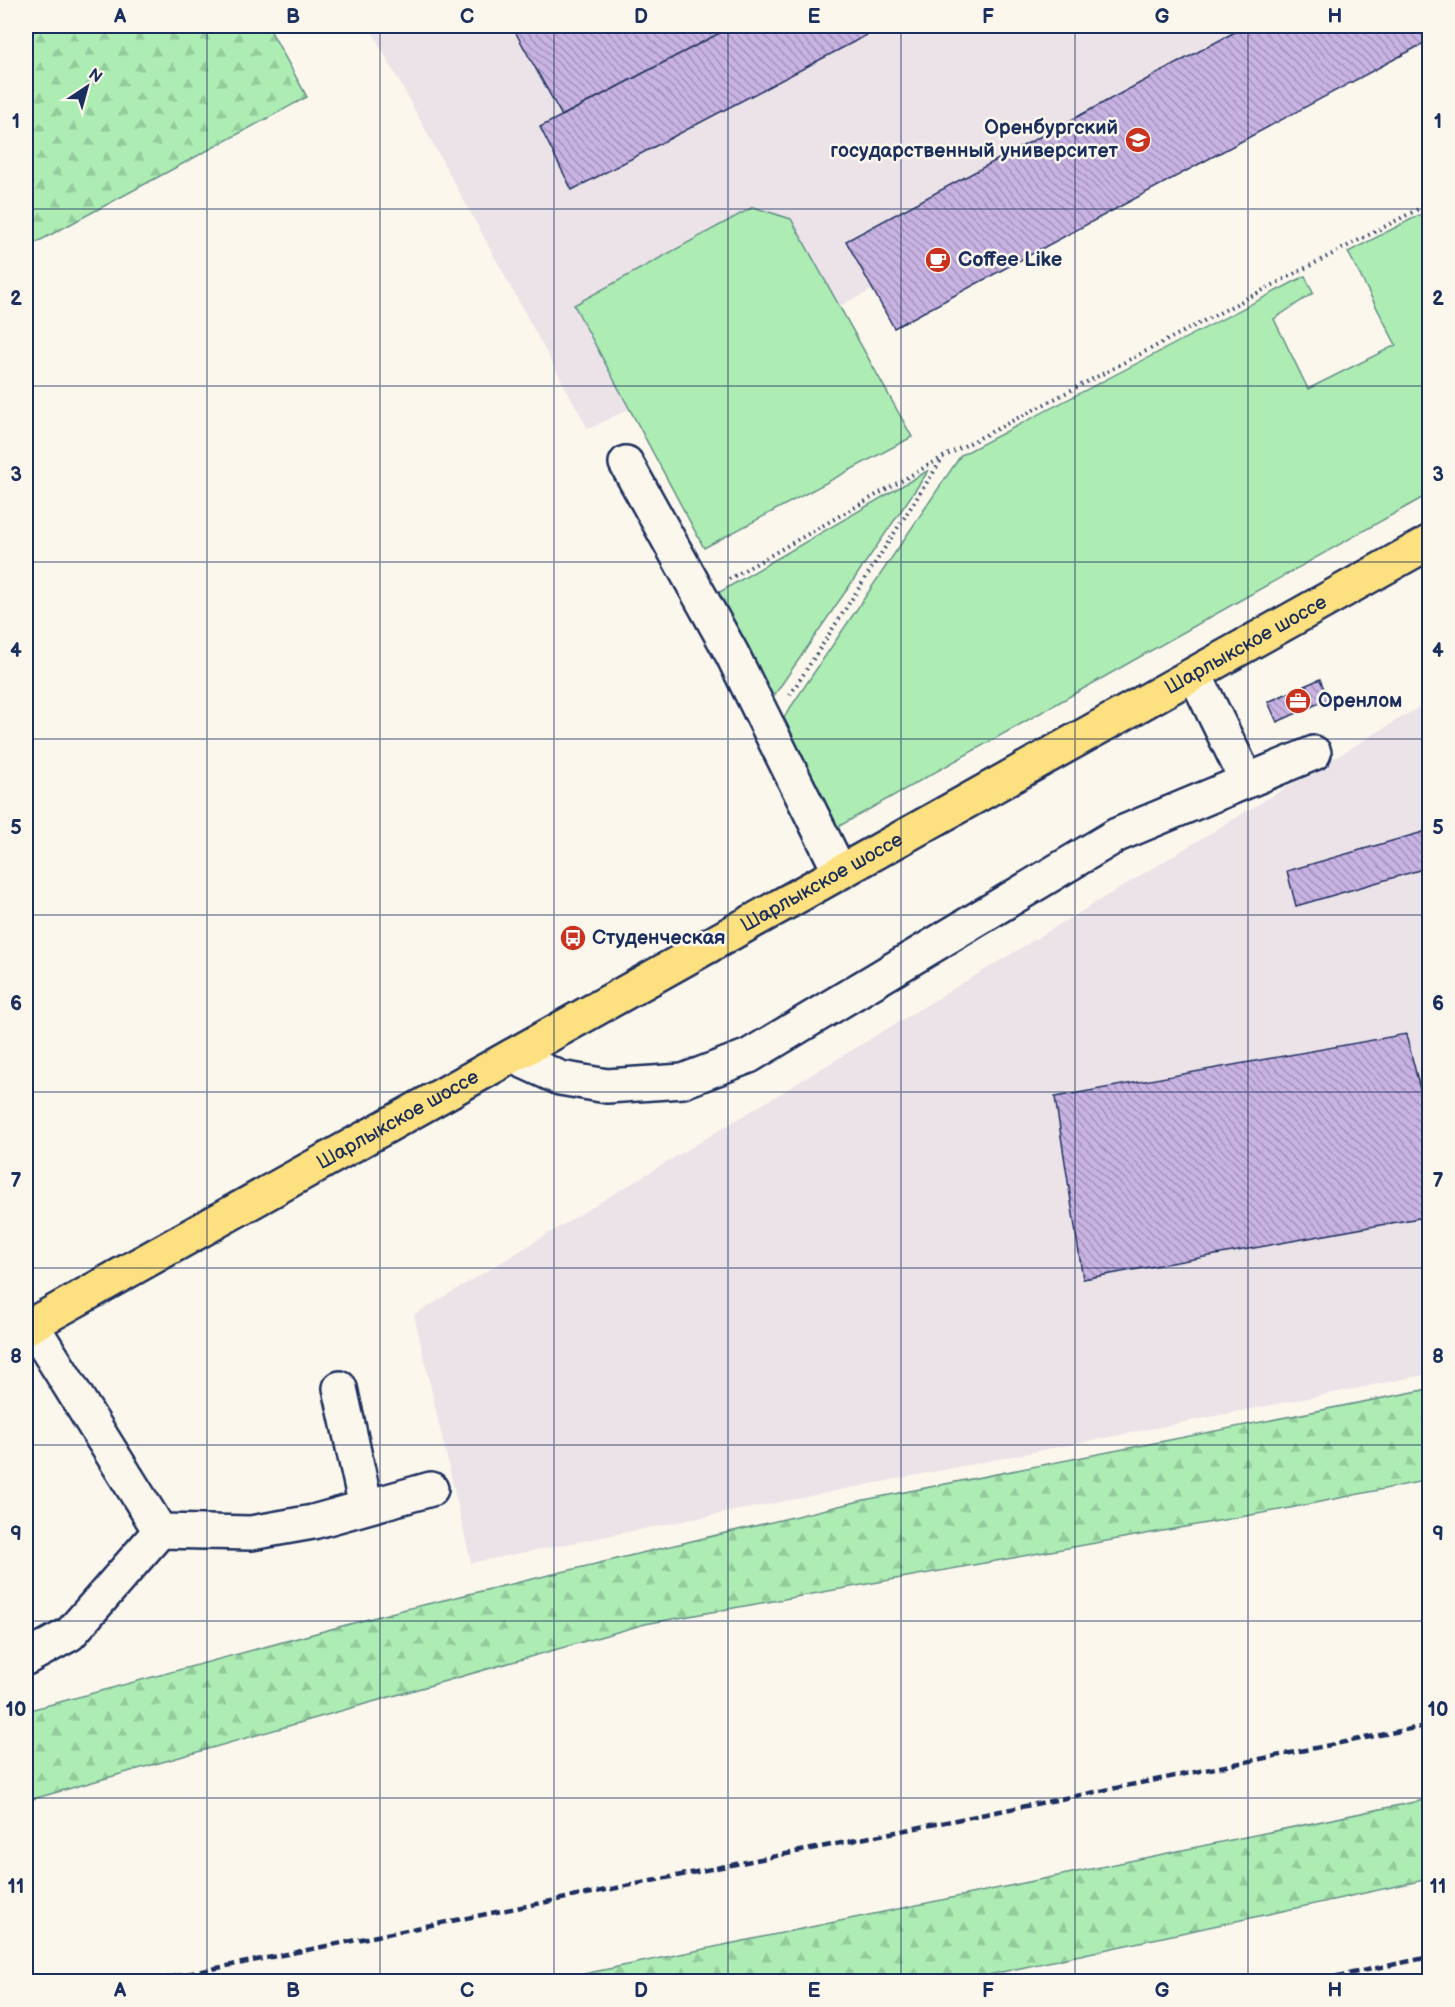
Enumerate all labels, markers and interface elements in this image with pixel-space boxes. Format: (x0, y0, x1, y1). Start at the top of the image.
text: A (113, 5, 127, 29)
text: B (286, 5, 300, 29)
text: C (460, 5, 474, 29)
text: D (634, 5, 648, 29)
text: E (808, 5, 821, 29)
text: F (982, 5, 994, 29)
text: G (1155, 5, 1170, 29)
text: H (1328, 5, 1342, 29)
north arrow (57, 57, 117, 117)
text: N (84, 65, 105, 87)
text: 1 (12, 110, 20, 134)
text: 1 (1434, 110, 1442, 134)
place label: Оренбургский государственный университет (830, 116, 1118, 163)
school or university icon: Оренбургский государственный университет (1123, 125, 1153, 155)
cafe icon: Coffee Like (923, 245, 953, 275)
place label: Coffee Like (958, 248, 1062, 272)
text: 2 (10, 287, 22, 311)
text: 2 (1432, 287, 1444, 311)
text: 3 (10, 463, 22, 487)
text: 3 (1432, 463, 1444, 487)
street label: Шарлыкское шоссе (1161, 590, 1331, 700)
text: 4 (10, 639, 22, 663)
text: 4 (1432, 639, 1444, 663)
office icon: Оренлом (1283, 686, 1313, 716)
place label: Оренлом (1318, 689, 1402, 713)
text: 5 (10, 816, 22, 840)
text: 5 (1432, 816, 1444, 840)
street label: Шарлыкское шоссе (736, 828, 907, 937)
bus stop icon: Студенческая (558, 923, 588, 953)
place label: Студенческая (592, 926, 726, 950)
text: 6 (10, 992, 22, 1016)
text: 6 (1432, 992, 1444, 1016)
street label: Шарлыкское шоссе (312, 1065, 483, 1175)
text: 7 (10, 1169, 22, 1193)
text: 7 (1432, 1169, 1444, 1193)
text: 8 (10, 1345, 22, 1369)
text: 8 (1432, 1345, 1444, 1369)
text: 9 (10, 1522, 22, 1546)
text: 9 (1432, 1522, 1444, 1546)
text: 10 (6, 1698, 26, 1722)
text: 10 (1428, 1698, 1448, 1722)
text: 11 (8, 1875, 24, 1899)
text: 11 (1430, 1875, 1446, 1899)
text: A (113, 1979, 127, 2003)
text: B (286, 1979, 300, 2003)
text: C (460, 1979, 474, 2003)
text: D (634, 1979, 648, 2003)
text: E (808, 1979, 821, 2003)
text: F (982, 1979, 994, 2003)
text: G (1155, 1979, 1170, 2003)
text: H (1328, 1979, 1342, 2003)

